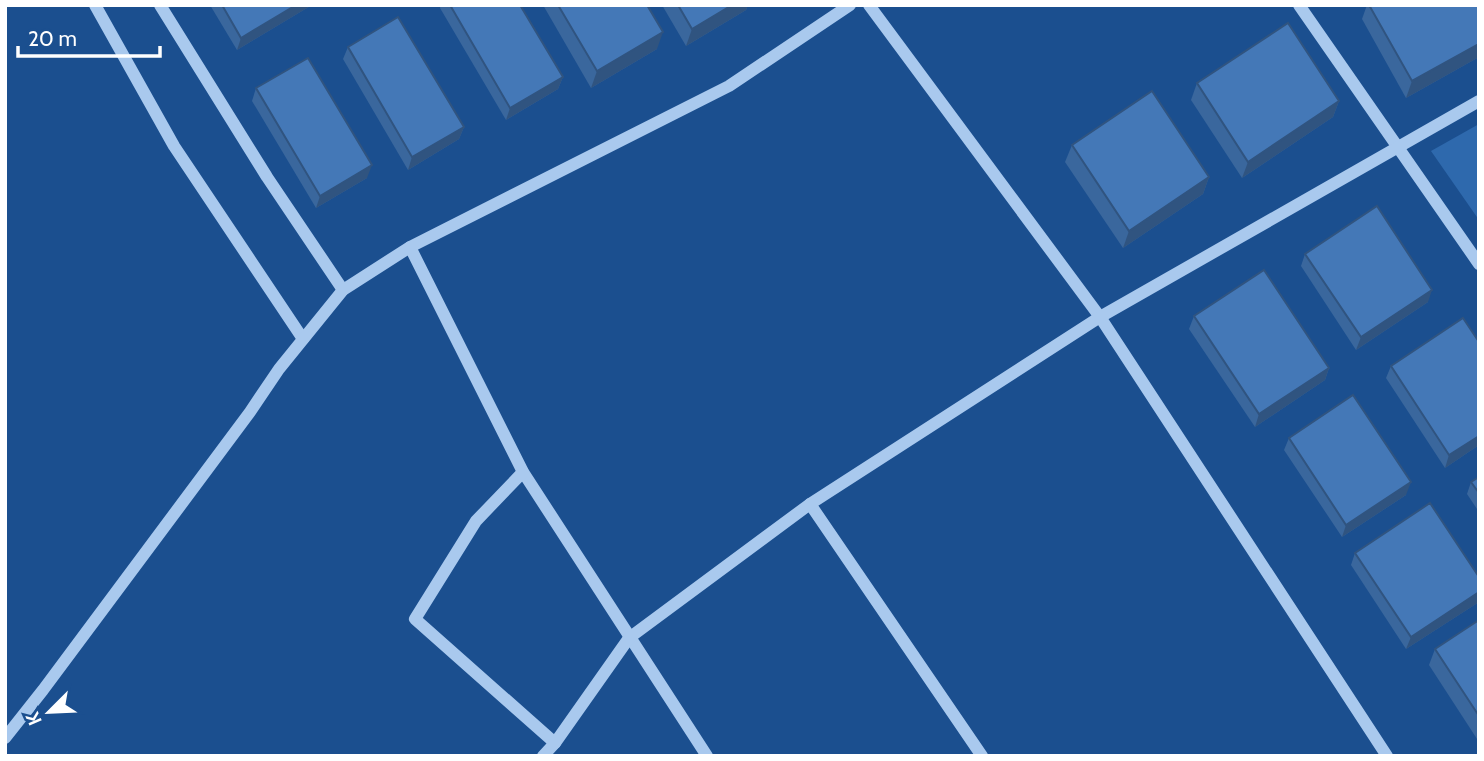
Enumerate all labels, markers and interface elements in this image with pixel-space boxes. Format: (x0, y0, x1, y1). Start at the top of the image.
scale bar (18, 14, 159, 58)
text: 20 m (28, 26, 77, 51)
north arrow (14, 677, 84, 747)
text: K (21, 709, 47, 729)

